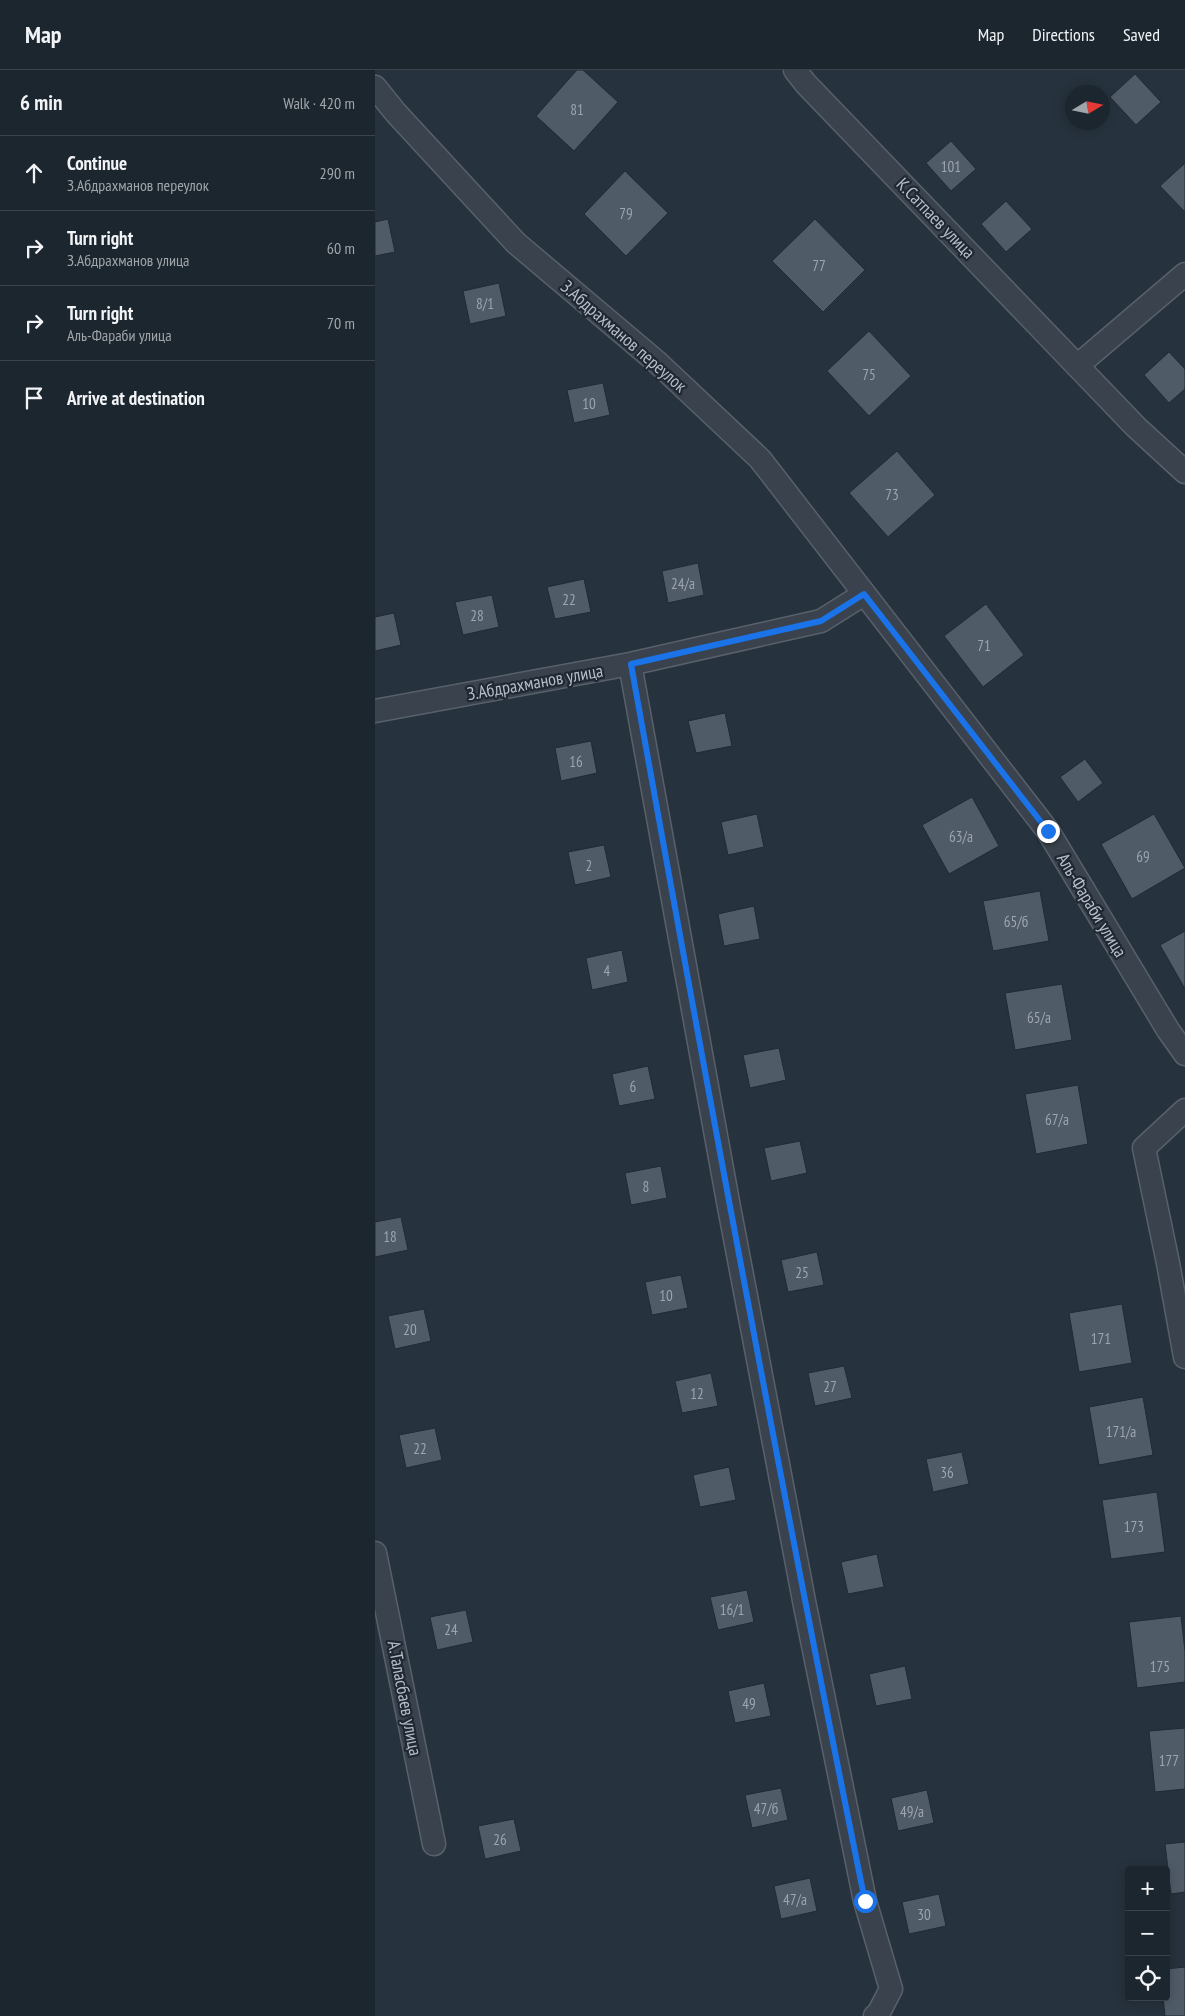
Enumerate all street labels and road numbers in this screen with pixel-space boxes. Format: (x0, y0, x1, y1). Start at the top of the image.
street label: К.Сатпаев улица (892, 173, 980, 263)
street label: З.Абдрахманов переулок (556, 275, 692, 397)
street label: З.Абдрахманов улица (465, 659, 605, 705)
street label: Аль-Фараби улица (1052, 849, 1132, 961)
street label: А.Таласбаев улица (383, 1639, 427, 1757)

